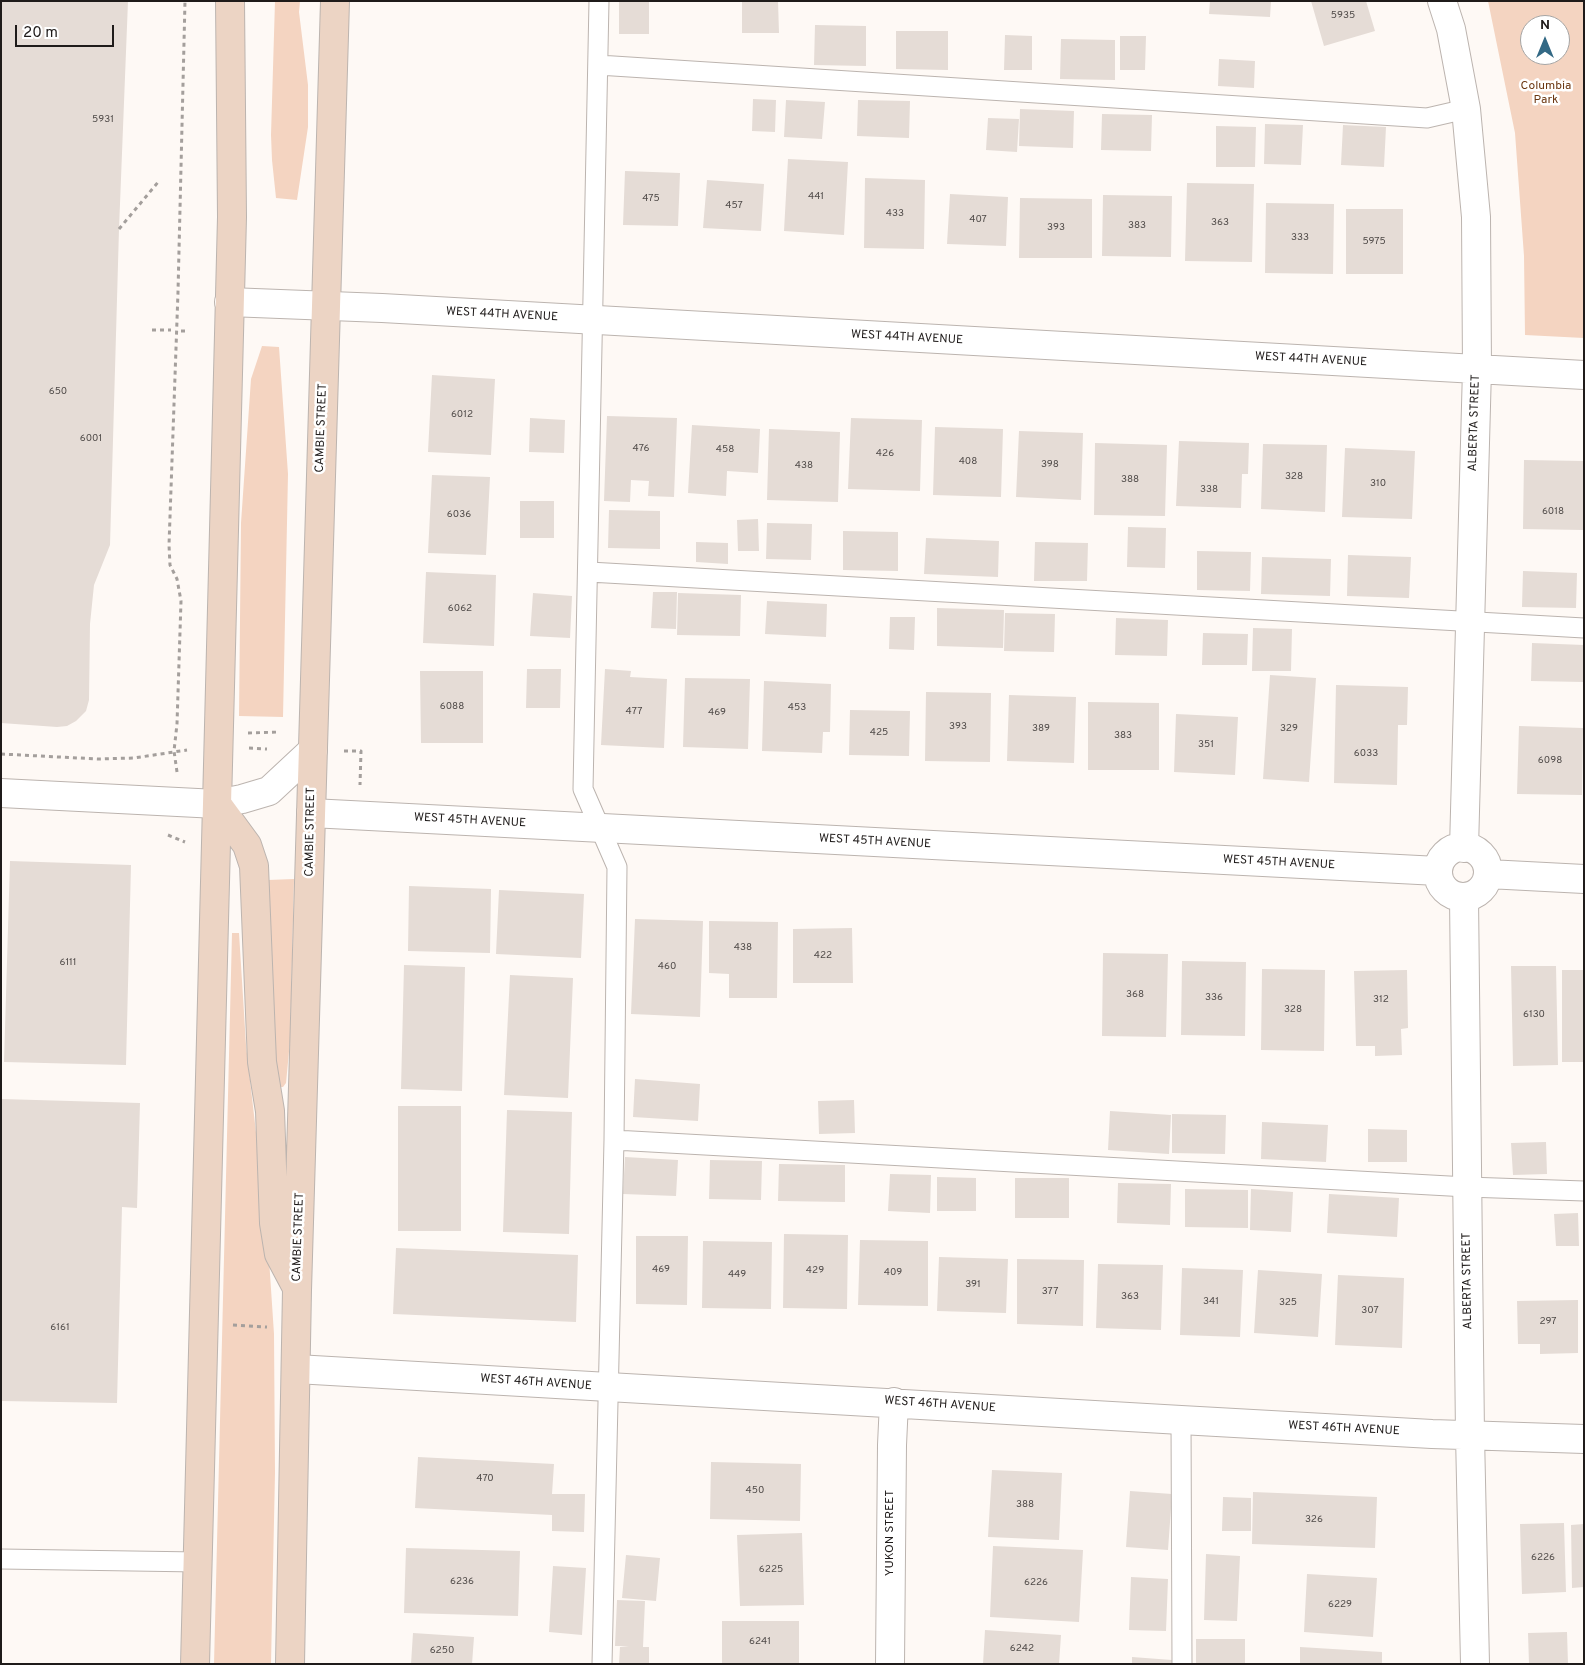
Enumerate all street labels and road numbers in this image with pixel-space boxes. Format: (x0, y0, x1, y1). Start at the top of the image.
street label: WEST 44TH AVENUE (446, 305, 558, 325)
street label: WEST 44TH AVENUE (851, 328, 963, 348)
street label: WEST 44TH AVENUE (1255, 350, 1367, 370)
street label: ALBERTA STREET (1466, 374, 1484, 472)
street label: CAMBIE STREET (313, 383, 331, 473)
street label: CAMBIE STREET (303, 787, 319, 877)
street label: WEST 45TH AVENUE (414, 811, 526, 831)
street label: WEST 45TH AVENUE (819, 832, 931, 852)
street label: WEST 45TH AVENUE (1223, 853, 1335, 873)
street label: CAMBIE STREET (290, 1192, 308, 1282)
street label: ALBERTA STREET (1460, 1232, 1476, 1330)
street label: WEST 46TH AVENUE (480, 1372, 592, 1394)
street label: WEST 46TH AVENUE (884, 1394, 996, 1416)
street label: WEST 46TH AVENUE (1288, 1419, 1400, 1439)
street label: YUKON STREET (884, 1490, 898, 1576)

